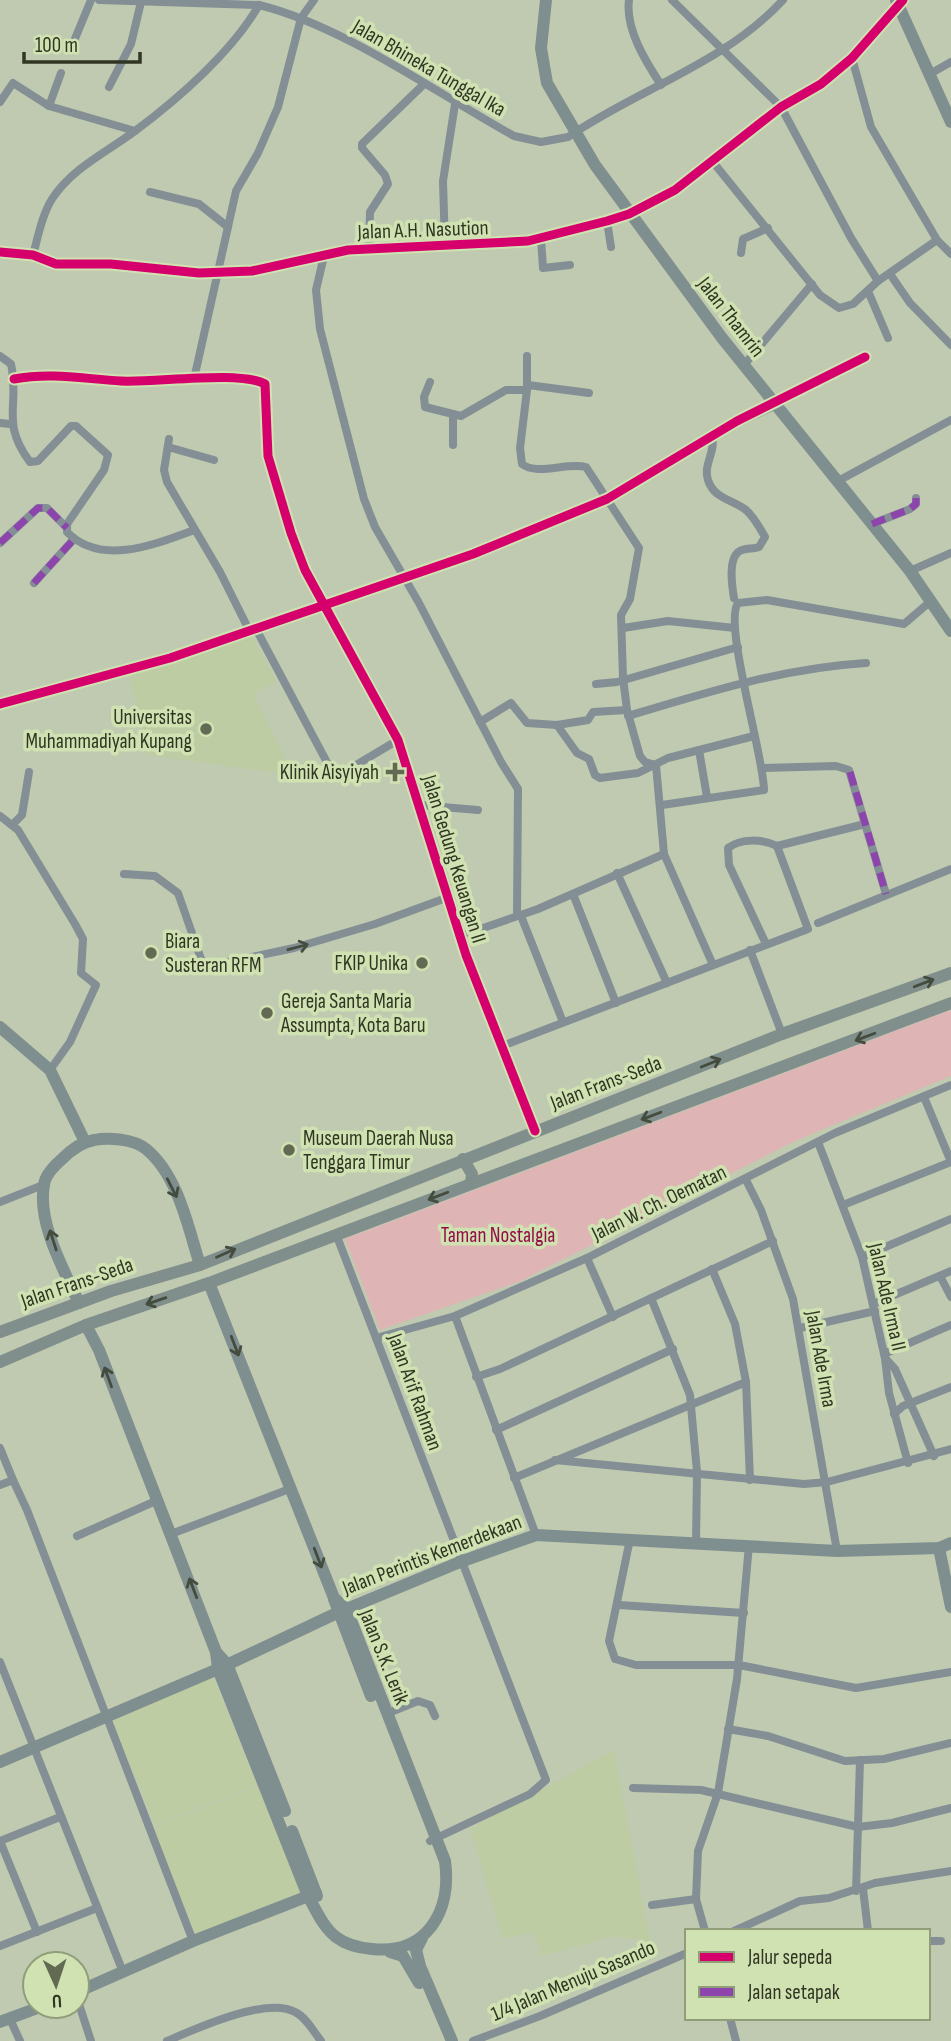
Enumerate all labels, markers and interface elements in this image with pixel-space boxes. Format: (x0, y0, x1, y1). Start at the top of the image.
street label: Jalan Bhineka Tunggal Ika (347, 13, 510, 122)
scale bar (24, 21, 140, 65)
text: 100 m (35, 33, 78, 58)
street label: Jalan A.H. Nasution (356, 215, 489, 245)
street label: Jalan Thamrin (691, 271, 770, 362)
place label: Universitas Muhammadiyah Kupang (26, 705, 192, 754)
marker: Universitas Muhammadiyah Kupang (198, 721, 214, 737)
place label: Klinik Aisyiyah (280, 760, 379, 785)
marker: Klinik Aisyiyah (385, 762, 405, 782)
street label: Jalan Gedung Keuangan II (416, 771, 491, 946)
place label: Biara Susteran RFM (165, 929, 262, 978)
one-way arrow (286, 940, 309, 953)
marker: Biara Susteran RFM (143, 945, 159, 961)
place label: FKIP Unika (334, 951, 408, 976)
marker: FKIP Unika (414, 955, 430, 971)
one-way arrow (913, 975, 935, 988)
place label: Gereja Santa Maria Assumpta, Kota Baru (280, 989, 425, 1038)
marker: Gereja Santa Maria Assumpta, Kota Baru (259, 1005, 275, 1021)
one-way arrow (854, 1031, 876, 1044)
street label: Jalan Frans-Seda (546, 1050, 665, 1116)
one-way arrow (700, 1055, 722, 1068)
one-way arrow (641, 1110, 663, 1123)
place label: Museum Daerah Nusa Tenggara Timur (303, 1126, 454, 1175)
marker: Museum Daerah Nusa Tenggara Timur (281, 1142, 297, 1158)
street label: Jalan W. Ch. Oematan (587, 1160, 730, 1247)
one-way arrow (166, 1177, 180, 1197)
one-way arrow (428, 1190, 450, 1203)
park label: Taman Nostalgia (441, 1223, 555, 1248)
one-way arrow (46, 1229, 59, 1251)
street label: Jalan Ade Irma II (862, 1240, 912, 1353)
one-way arrow (215, 1246, 236, 1259)
street label: Jalan Frans-Seda (17, 1252, 136, 1314)
one-way arrow (146, 1296, 168, 1308)
street label: Jalan Ade Irma (800, 1308, 842, 1409)
street label: Jalan Arif Rahman (382, 1329, 448, 1454)
one-way arrow (230, 1335, 242, 1356)
one-way arrow (101, 1366, 113, 1388)
street label: Jalan Perintis Kemerdekaan (338, 1509, 525, 1601)
one-way arrow (313, 1546, 326, 1568)
one-way arrow (186, 1577, 199, 1599)
street label: Jalan S.K. Lerik (353, 1605, 414, 1708)
legend (685, 1929, 930, 2020)
street label: 1/4 Jalan Menuju Sasando (487, 1935, 659, 2027)
text: Jalur sepeda (747, 1945, 832, 1970)
north arrow (21, 1950, 91, 2020)
text: Jalan setapak (747, 1980, 840, 2005)
text: U (51, 1989, 62, 2012)

